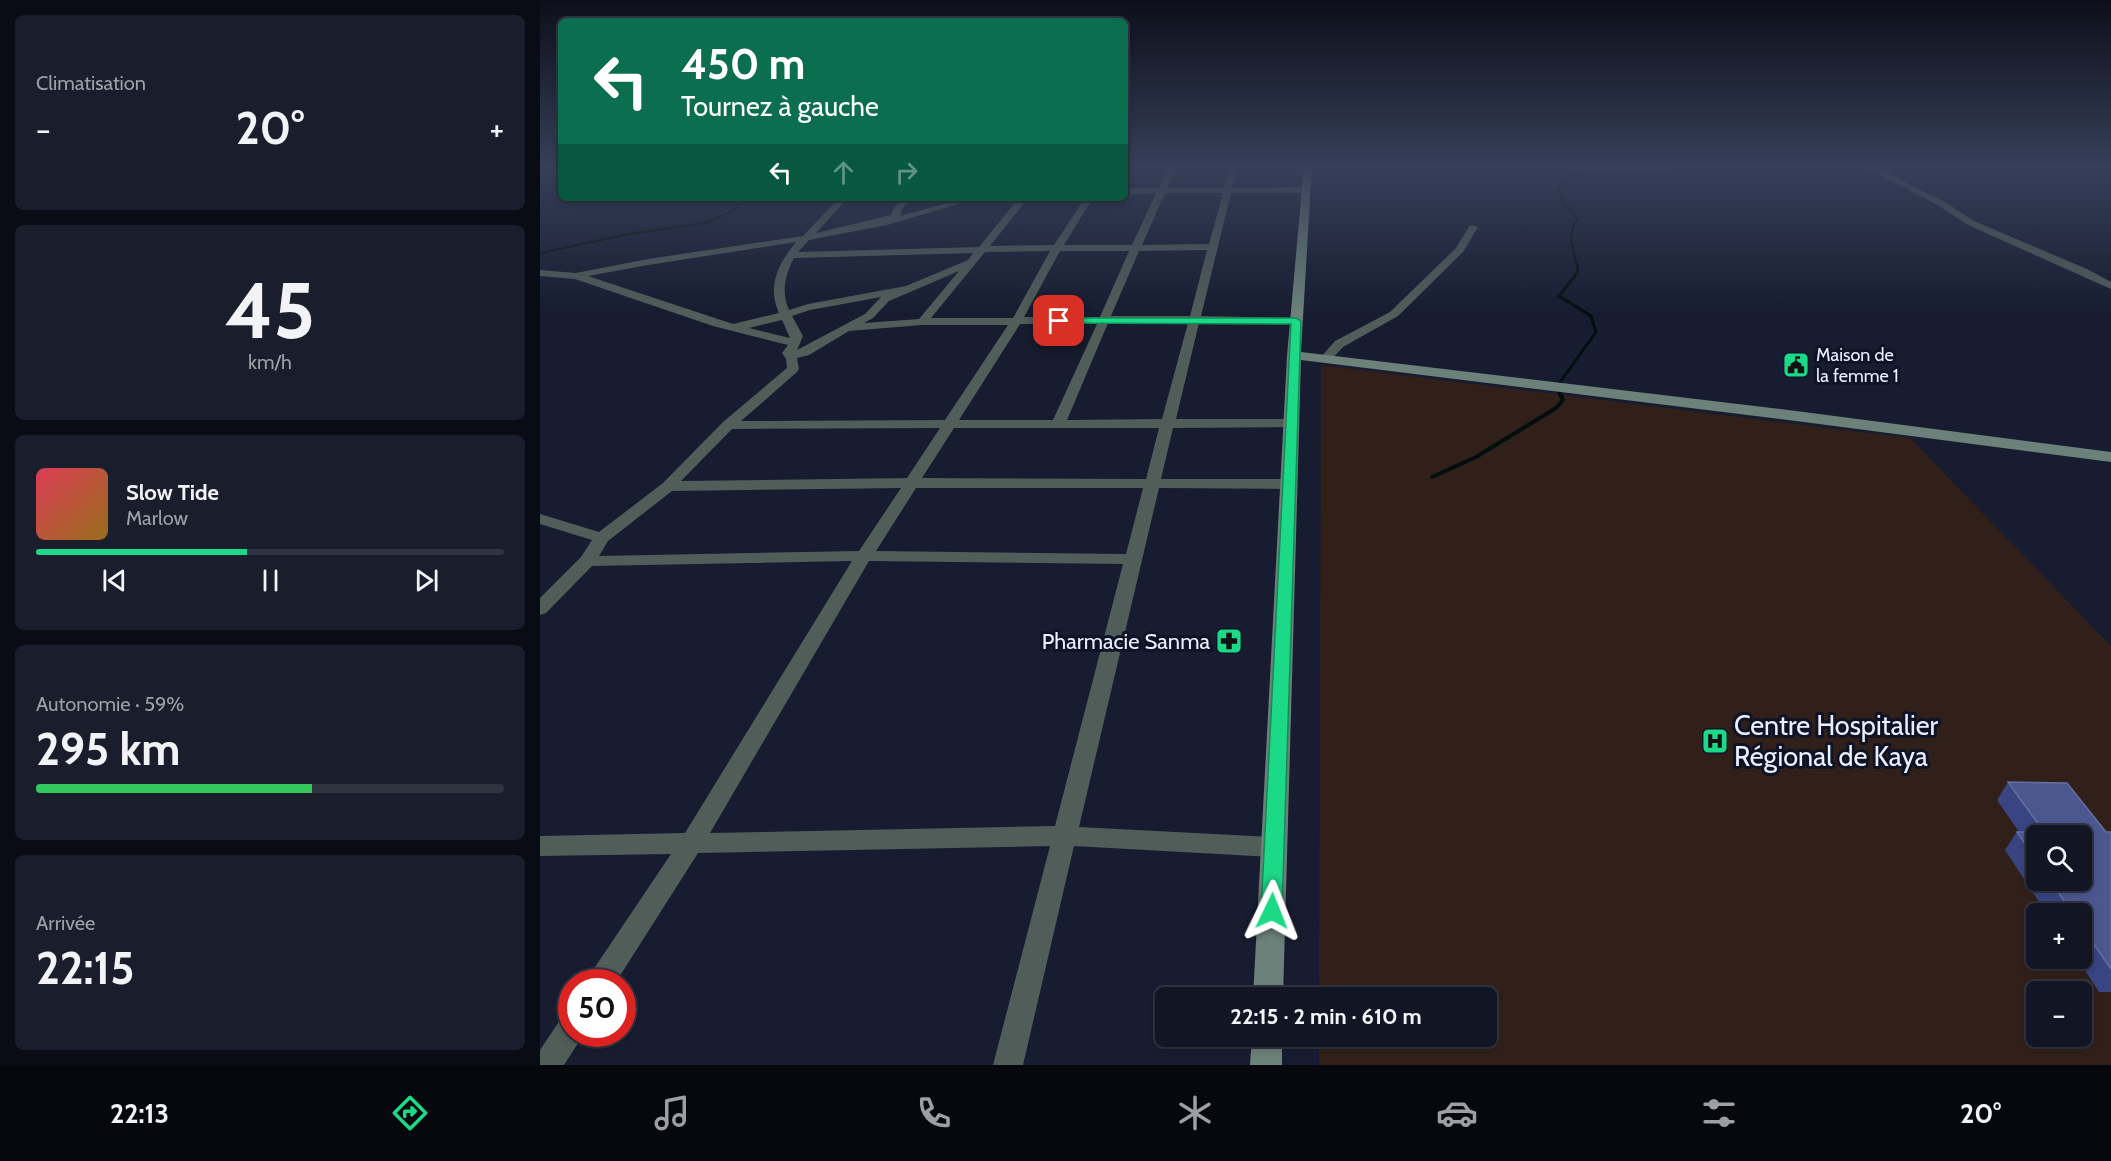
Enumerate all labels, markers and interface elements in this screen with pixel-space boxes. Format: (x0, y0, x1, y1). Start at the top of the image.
text: 450 m (681, 38, 805, 90)
icon: left (582, 42, 660, 120)
text: Climatisation (36, 71, 146, 95)
text: Tournez à gauche (681, 90, 879, 123)
text: 20° (236, 101, 304, 155)
text: − (36, 109, 51, 149)
text: + (489, 109, 504, 149)
icon: left (764, 156, 797, 189)
icon: ahead (827, 156, 860, 189)
icon: right (890, 156, 923, 189)
text: 45 (225, 263, 315, 358)
pin (1033, 295, 1084, 346)
icon: arrive (1042, 304, 1075, 337)
place label: Maison de la femme 1 (1816, 344, 1899, 387)
text: km/h (248, 350, 292, 374)
public building icon: Maison de la femme 1 (1781, 350, 1811, 380)
text: Slow Tide (126, 479, 219, 506)
text: Marlow (126, 506, 188, 530)
icon: previous (98, 564, 131, 597)
icon: pause (254, 564, 287, 597)
icon: next (410, 564, 443, 597)
pharmacy icon: Pharmacie Sanma (1214, 626, 1244, 656)
place label: Pharmacie Sanma (1042, 628, 1210, 655)
text: Autonomie · 59% (36, 692, 184, 716)
place label: Centre Hospitalier Régional de Kaya (1734, 709, 1939, 773)
text: 295 km (36, 722, 180, 776)
hospital icon: Centre Hospitalier Régional de Kaya (1700, 726, 1730, 756)
map controls (2026, 825, 2092, 1047)
button: search (2026, 825, 2092, 891)
position arrow (1240, 879, 1304, 943)
button: + (2026, 903, 2092, 969)
text: Arrivée (36, 911, 95, 935)
text: 22:15 (36, 941, 134, 995)
speed limit sign: 50 (558, 969, 636, 1047)
button: − (2026, 981, 2092, 1047)
text: 22:15 · 2 min · 610 m (1230, 1003, 1422, 1030)
icon: directions (389, 1092, 431, 1134)
icon: music (651, 1092, 693, 1134)
icon: phone (913, 1092, 955, 1134)
icon: climate (1174, 1092, 1216, 1134)
icon: car (1436, 1092, 1478, 1134)
icon: filters (1698, 1092, 1740, 1134)
text: 22:13 (110, 1097, 169, 1130)
text: 20° (1960, 1097, 2001, 1130)

